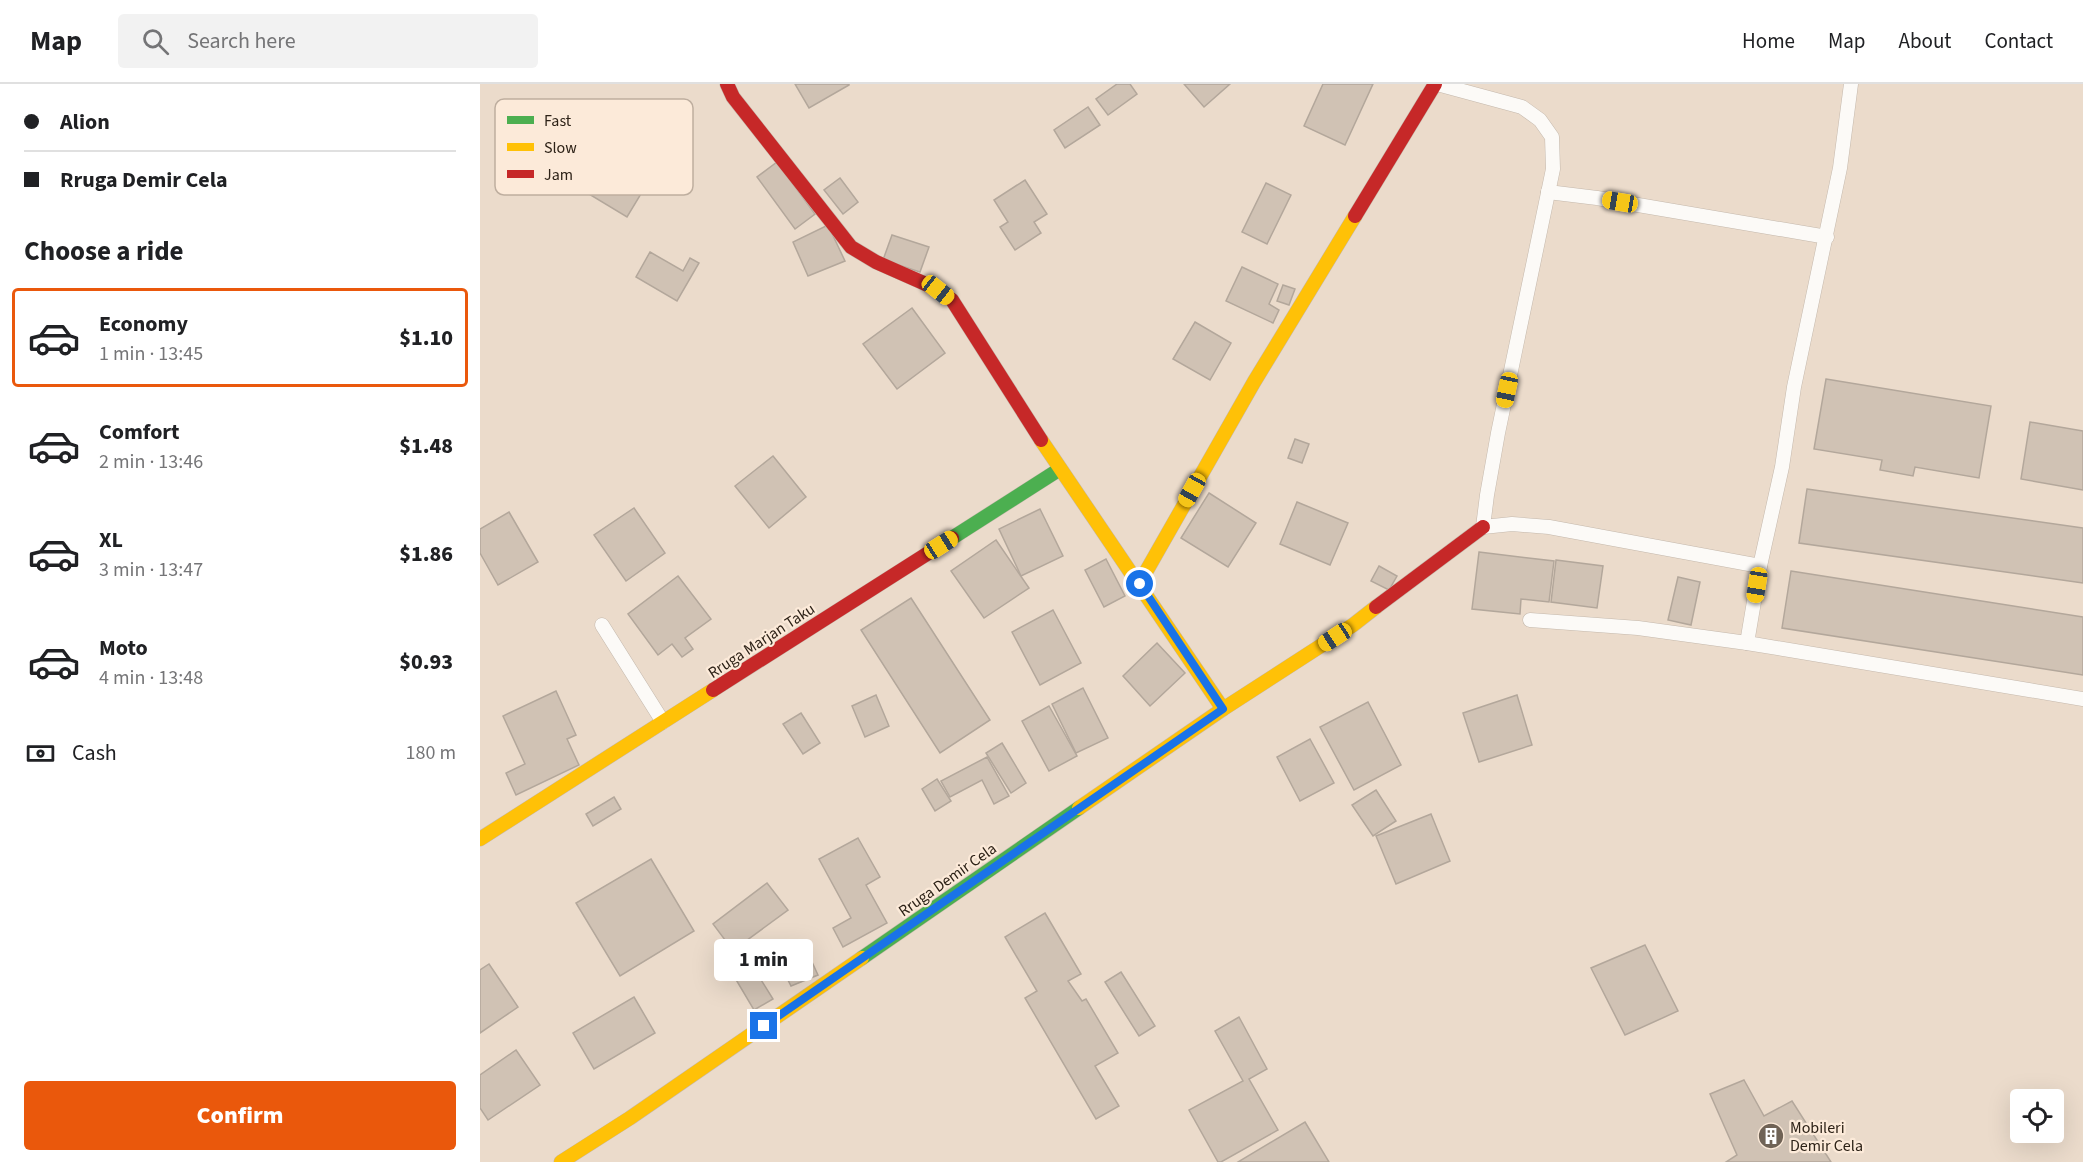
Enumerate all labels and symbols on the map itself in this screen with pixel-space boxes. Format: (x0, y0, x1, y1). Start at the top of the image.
legend (495, 99, 693, 195)
text: Fast (544, 110, 572, 132)
text: Slow (544, 137, 577, 159)
text: Jam (544, 164, 573, 186)
car (1601, 190, 1639, 214)
car (918, 272, 958, 308)
car (1494, 371, 1520, 409)
car (1175, 470, 1209, 510)
car (921, 528, 961, 562)
car (1745, 566, 1769, 604)
route start (1126, 570, 1153, 597)
street label: Rruga Marjan Taku (704, 598, 819, 684)
car (1315, 620, 1355, 654)
street label: Rruga Demir Cela (894, 838, 1001, 922)
callout: 1 min (714, 939, 814, 981)
route end (750, 1012, 777, 1039)
place label: Mobileri Demir Cela (1790, 1117, 1863, 1157)
building icon: Mobileri Demir Cela (1756, 1121, 1786, 1151)

